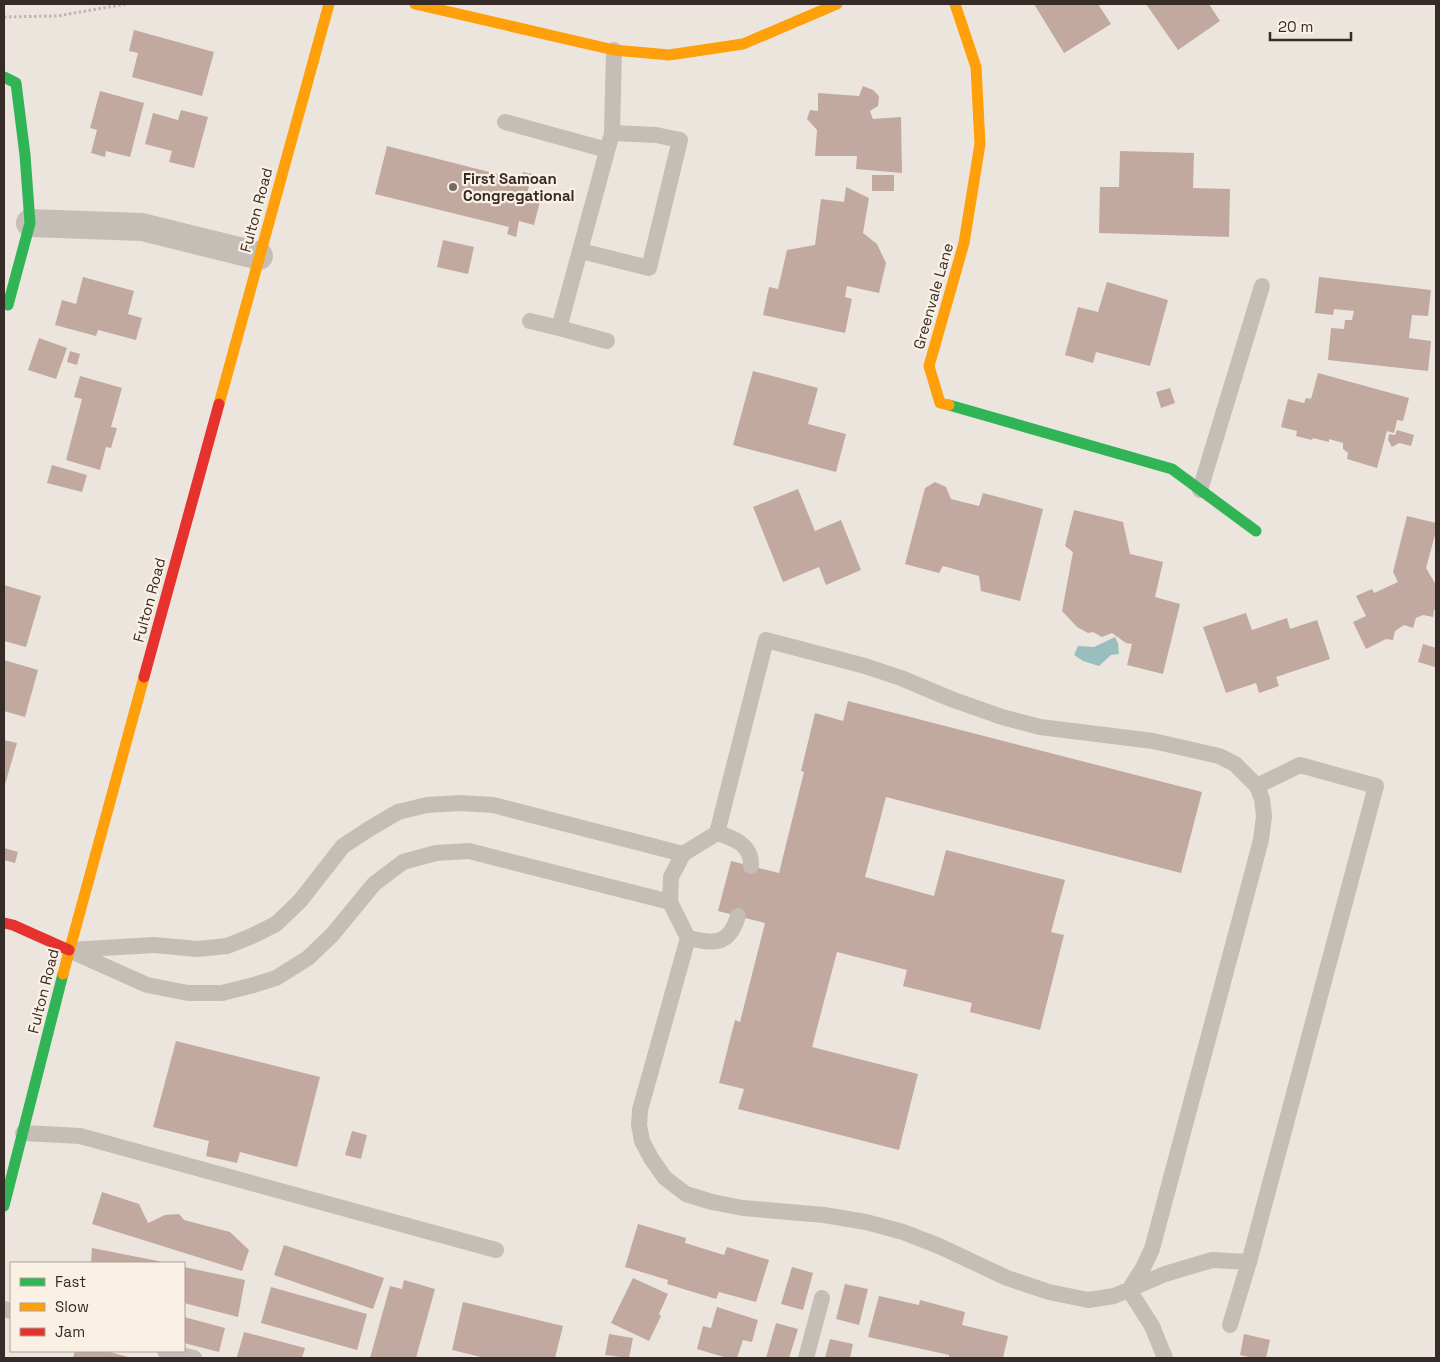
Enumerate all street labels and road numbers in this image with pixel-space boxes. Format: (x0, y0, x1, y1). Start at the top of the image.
street label: Fulton Road (236, 166, 276, 254)
street label: Greenvale Lane (909, 241, 957, 351)
street label: Fulton Road (129, 556, 169, 644)
street label: Fulton Road (23, 947, 63, 1035)

